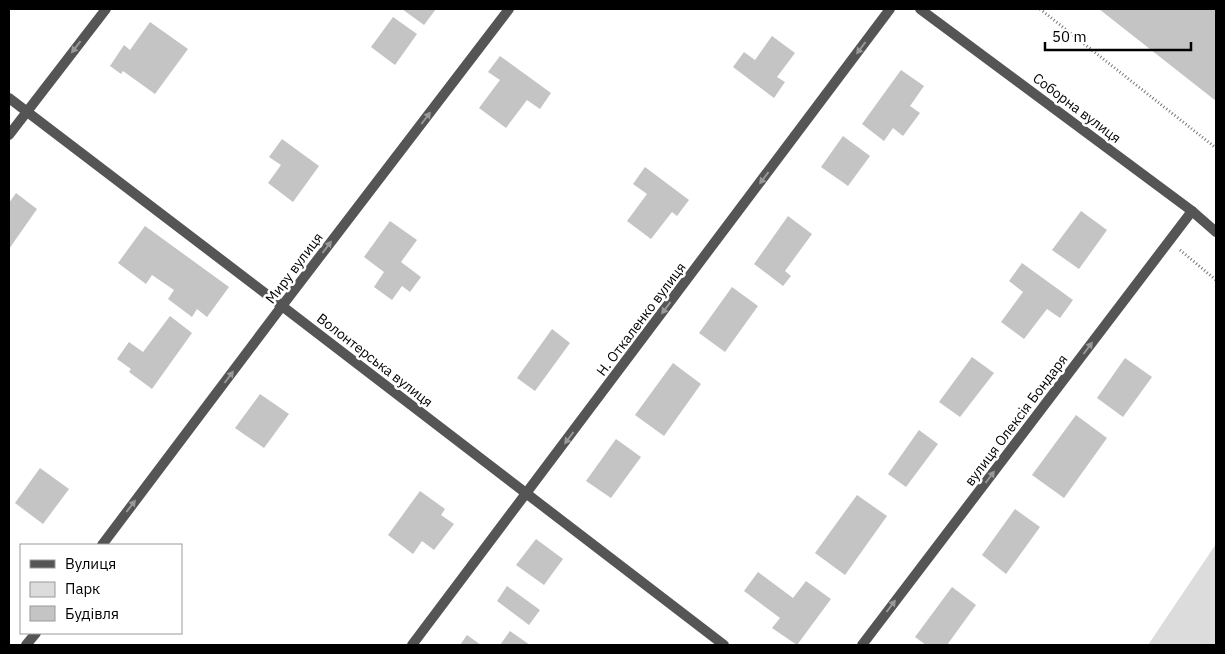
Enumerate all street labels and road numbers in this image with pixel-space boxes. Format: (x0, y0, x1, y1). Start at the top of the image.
street label: Соборна вулиця (1029, 69, 1125, 147)
street label: Миру вулиця (261, 229, 327, 307)
street label: Н. Откаленко вулиця (592, 259, 690, 379)
street label: Волонтерська вулиця (313, 309, 437, 411)
street label: вулиця Олексія Бондаря (961, 351, 1071, 489)

